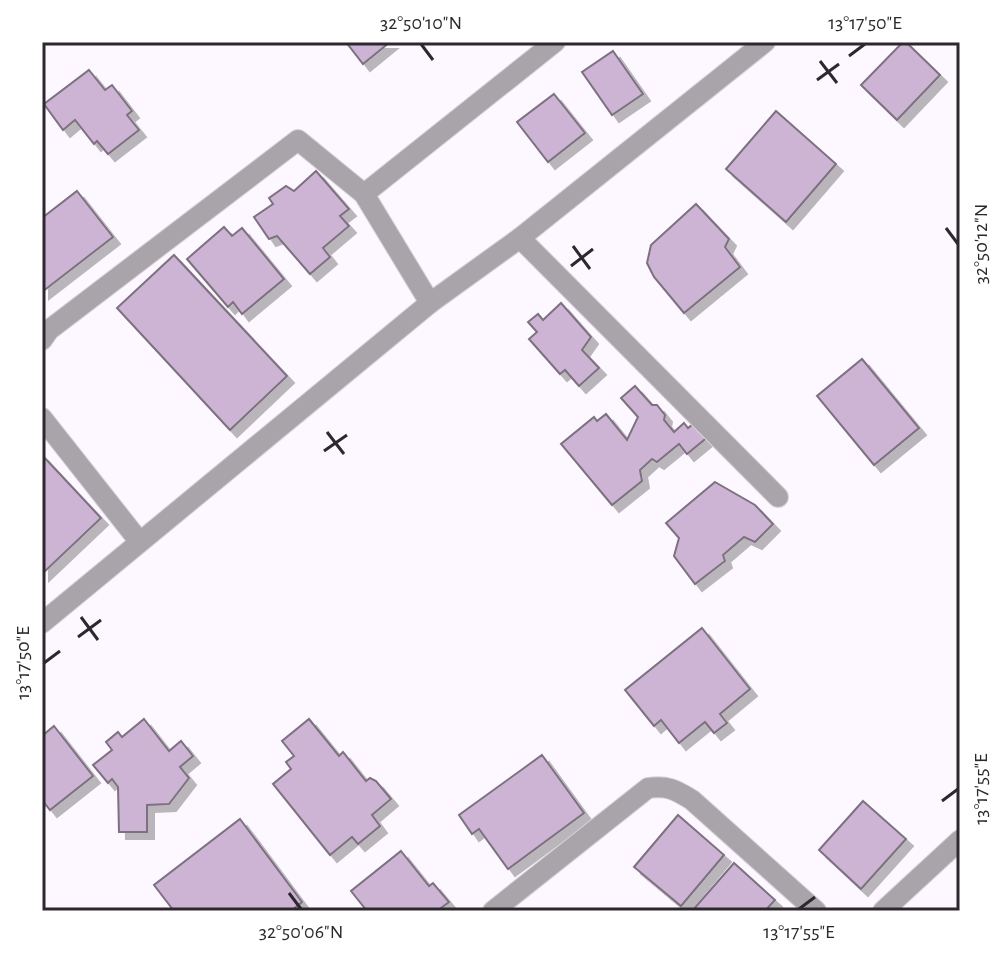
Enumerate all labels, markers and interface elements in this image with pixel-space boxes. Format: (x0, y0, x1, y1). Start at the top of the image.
text: 32°50'10"N (380, 13, 462, 33)
text: 13°17'50"E (828, 13, 902, 33)
text: 32°50'12"N (971, 204, 991, 284)
text: 13°17'50"E (13, 626, 33, 700)
text: 13°17'55"E (971, 753, 991, 825)
text: 32°50'06"N (259, 922, 343, 942)
text: 13°17'55"E (763, 922, 835, 942)

